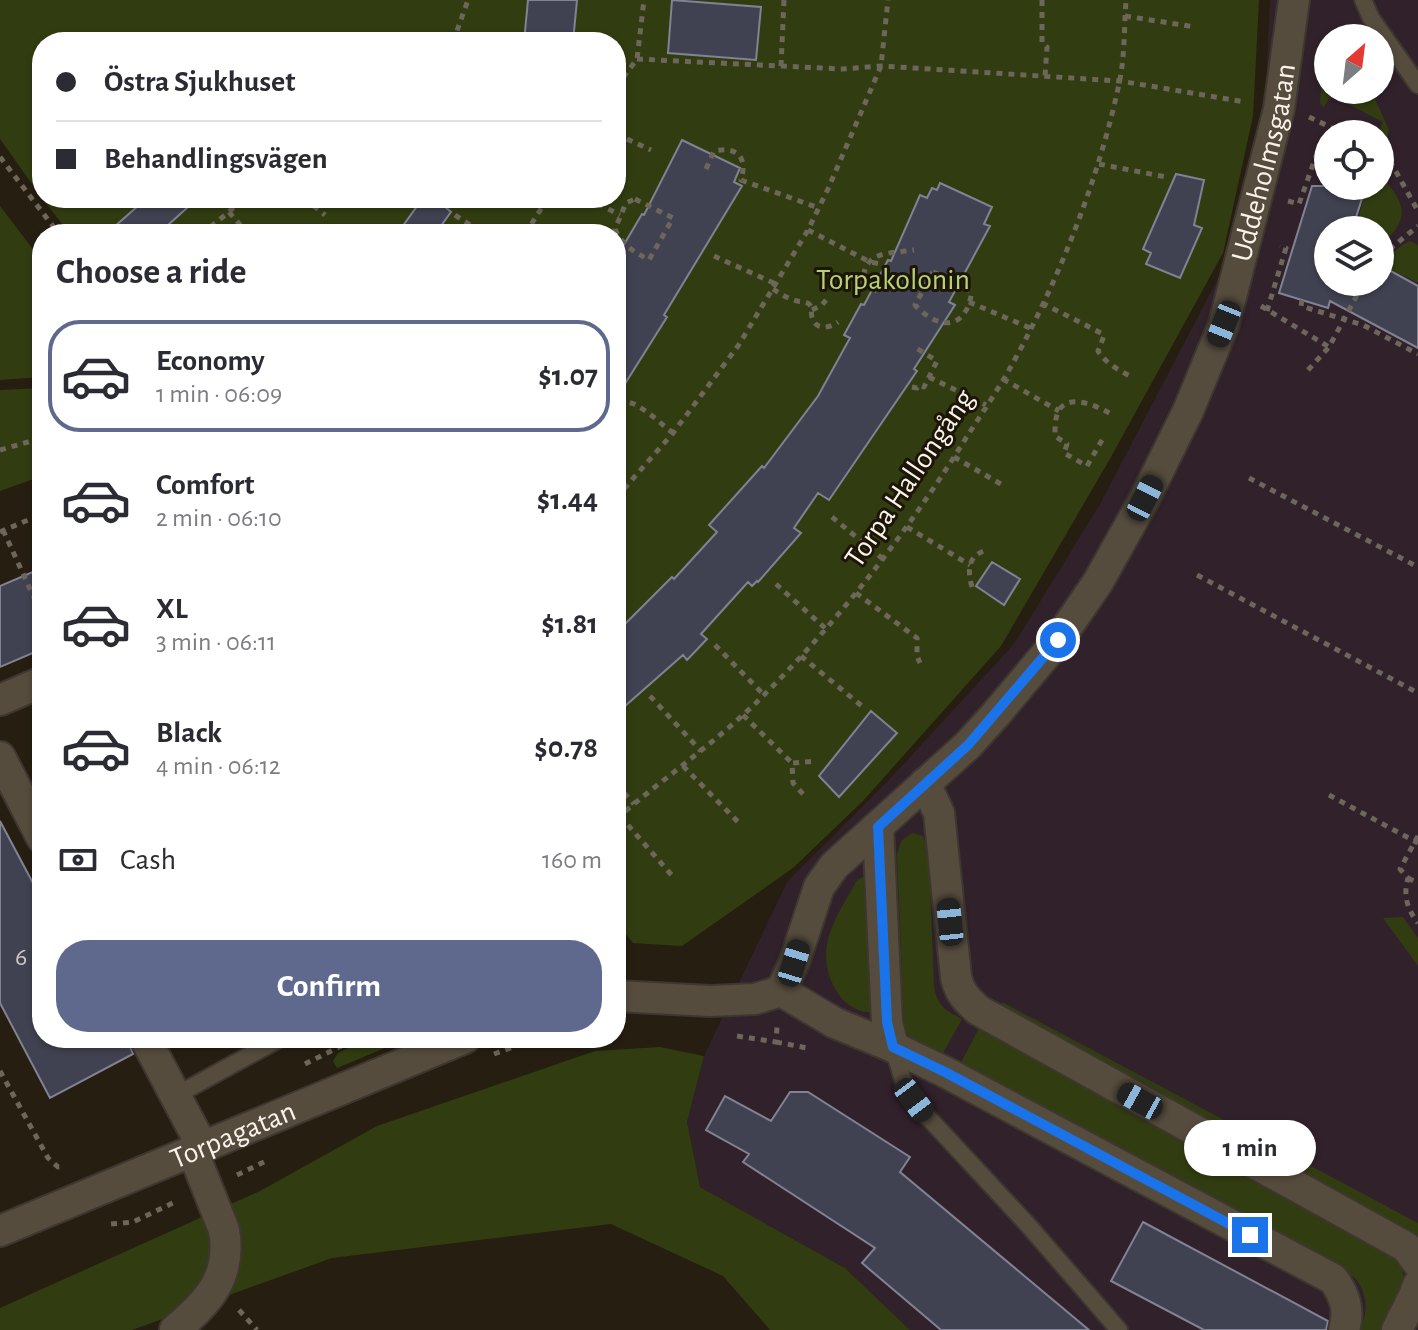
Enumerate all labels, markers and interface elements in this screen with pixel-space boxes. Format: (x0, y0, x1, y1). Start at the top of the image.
north arrow (1314, 24, 1394, 104)
map controls (1314, 24, 1394, 296)
street label: Uddeholmsgatan (1227, 62, 1301, 265)
text: Östra Sjukhuset (104, 67, 295, 97)
button: locate (1314, 120, 1394, 200)
text: Behandlingsvägen (104, 144, 328, 174)
button: layers (1314, 216, 1394, 296)
text: Choose a ride (56, 254, 246, 290)
park label: Torpakolonin (816, 265, 970, 295)
car (1204, 297, 1244, 351)
icon: car (60, 340, 132, 412)
text: Economy (156, 346, 265, 376)
text: $1.07 (538, 361, 598, 391)
text: 1 min · 06:09 (156, 381, 282, 407)
street label: Torpa Hallongång (839, 384, 980, 573)
icon: car (60, 464, 132, 536)
text: Comfort (156, 470, 255, 500)
car (1123, 471, 1167, 525)
text: $1.44 (537, 485, 598, 515)
text: 2 min · 06:10 (156, 505, 282, 531)
icon: car (60, 588, 132, 660)
text: XL (156, 594, 188, 624)
text: $1.81 (541, 609, 598, 639)
route start (1040, 622, 1076, 658)
text: 3 min · 06:11 (156, 629, 276, 655)
icon: car (60, 712, 132, 784)
text: Black (156, 718, 222, 748)
text: $0.78 (534, 733, 598, 763)
text: 4 min · 06:12 (156, 753, 281, 779)
icon: cash (56, 838, 100, 882)
text: Cash (120, 845, 176, 875)
text: 160 m (542, 847, 602, 873)
car (936, 897, 964, 947)
car (776, 937, 812, 989)
button: Confirm (56, 940, 602, 1032)
house number: 6 (15, 944, 27, 970)
car (890, 1074, 938, 1126)
car (1113, 1079, 1167, 1123)
street label: Torpagatan (166, 1096, 300, 1175)
callout: 1 min (1184, 1119, 1316, 1175)
text: 1 min (1223, 1135, 1277, 1161)
route end (1232, 1217, 1268, 1253)

